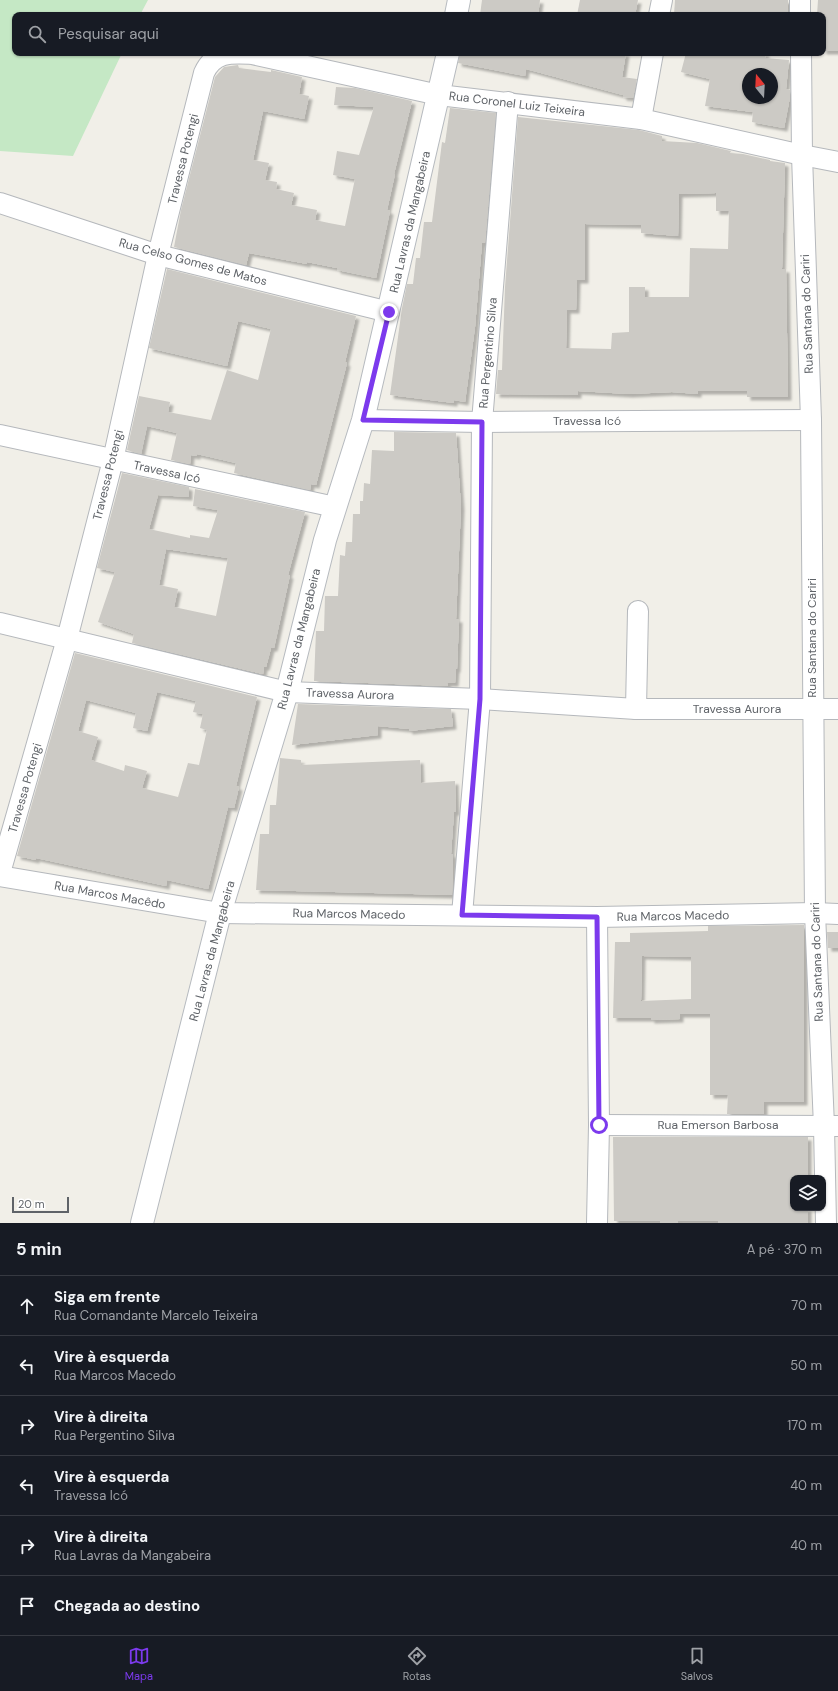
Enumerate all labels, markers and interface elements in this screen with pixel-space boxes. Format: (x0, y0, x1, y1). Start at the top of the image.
search box (12, 12, 826, 56)
icon: search (26, 23, 48, 45)
text: Pesquisar aqui (58, 24, 159, 44)
north arrow (742, 68, 778, 104)
street label: Rua Coronel Luiz Teixeira (448, 88, 586, 120)
street label: Travessa Potengi (164, 112, 202, 206)
street label: Rua Lavras da Mangabeira (386, 150, 434, 294)
street label: Rua Celso Gomes de Matos (117, 235, 269, 289)
street label: Rua Santana do Cariri (797, 254, 817, 374)
street label: Rua Pergentino Silva (475, 297, 501, 409)
route end (380, 303, 398, 321)
street label: Travessa Icó (553, 413, 621, 429)
street label: Travessa Potengi (89, 428, 127, 522)
street label: Travessa Icó (132, 457, 202, 487)
street label: Rua Lavras da Mangabeira (274, 567, 324, 711)
street label: Rua Santana do Cariri (804, 578, 820, 698)
street label: Travessa Aurora (306, 684, 394, 704)
street label: Travessa Aurora (693, 701, 781, 717)
street label: Travessa Potengi (5, 741, 45, 835)
street label: Rua Marcos Macêdo (53, 877, 167, 913)
street label: Rua Lavras da Mangabeira (186, 879, 238, 1023)
street label: Rua Santana do Cariri (807, 902, 827, 1022)
street label: Rua Marcos Macedo (293, 905, 405, 923)
street label: Rua Marcos Macedo (617, 907, 729, 925)
route start (590, 1116, 608, 1134)
street label: Rua Emerson Barbosa (657, 1117, 779, 1133)
map controls (790, 1175, 826, 1211)
button: layers (790, 1175, 826, 1211)
scale bar (12, 1195, 69, 1214)
text: 20 m (18, 1197, 44, 1211)
text: 5 min (16, 1238, 62, 1260)
text: A pé · 370 m (747, 1241, 822, 1258)
text: Siga em frente (54, 1287, 160, 1307)
icon: ahead (16, 1295, 38, 1317)
text: 70 m (791, 1297, 822, 1314)
text: Rua Comandante Marcelo Teixeira (54, 1307, 258, 1324)
text: Vire à esquerda (54, 1347, 169, 1367)
icon: left (16, 1355, 38, 1377)
text: 50 m (790, 1357, 822, 1374)
text: Rua Marcos Macedo (54, 1367, 176, 1384)
text: Vire à direita (54, 1407, 148, 1427)
icon: right (16, 1415, 38, 1437)
text: 170 m (787, 1417, 822, 1434)
text: Rua Pergentino Silva (54, 1427, 175, 1444)
text: Vire à esquerda (54, 1467, 169, 1487)
icon: left (16, 1475, 38, 1497)
text: 40 m (790, 1477, 822, 1494)
text: Travessa Icó (54, 1487, 128, 1504)
text: Vire à direita (54, 1527, 148, 1547)
icon: right (16, 1535, 38, 1557)
text: 40 m (790, 1537, 822, 1554)
text: Rua Lavras da Mangabeira (54, 1547, 211, 1564)
icon: arrive (16, 1595, 38, 1617)
text: Chegada ao destino (54, 1596, 200, 1616)
tab: Mapa (125, 1645, 153, 1683)
tab: Rotas (403, 1645, 431, 1683)
tab: Salvos (681, 1645, 713, 1683)

